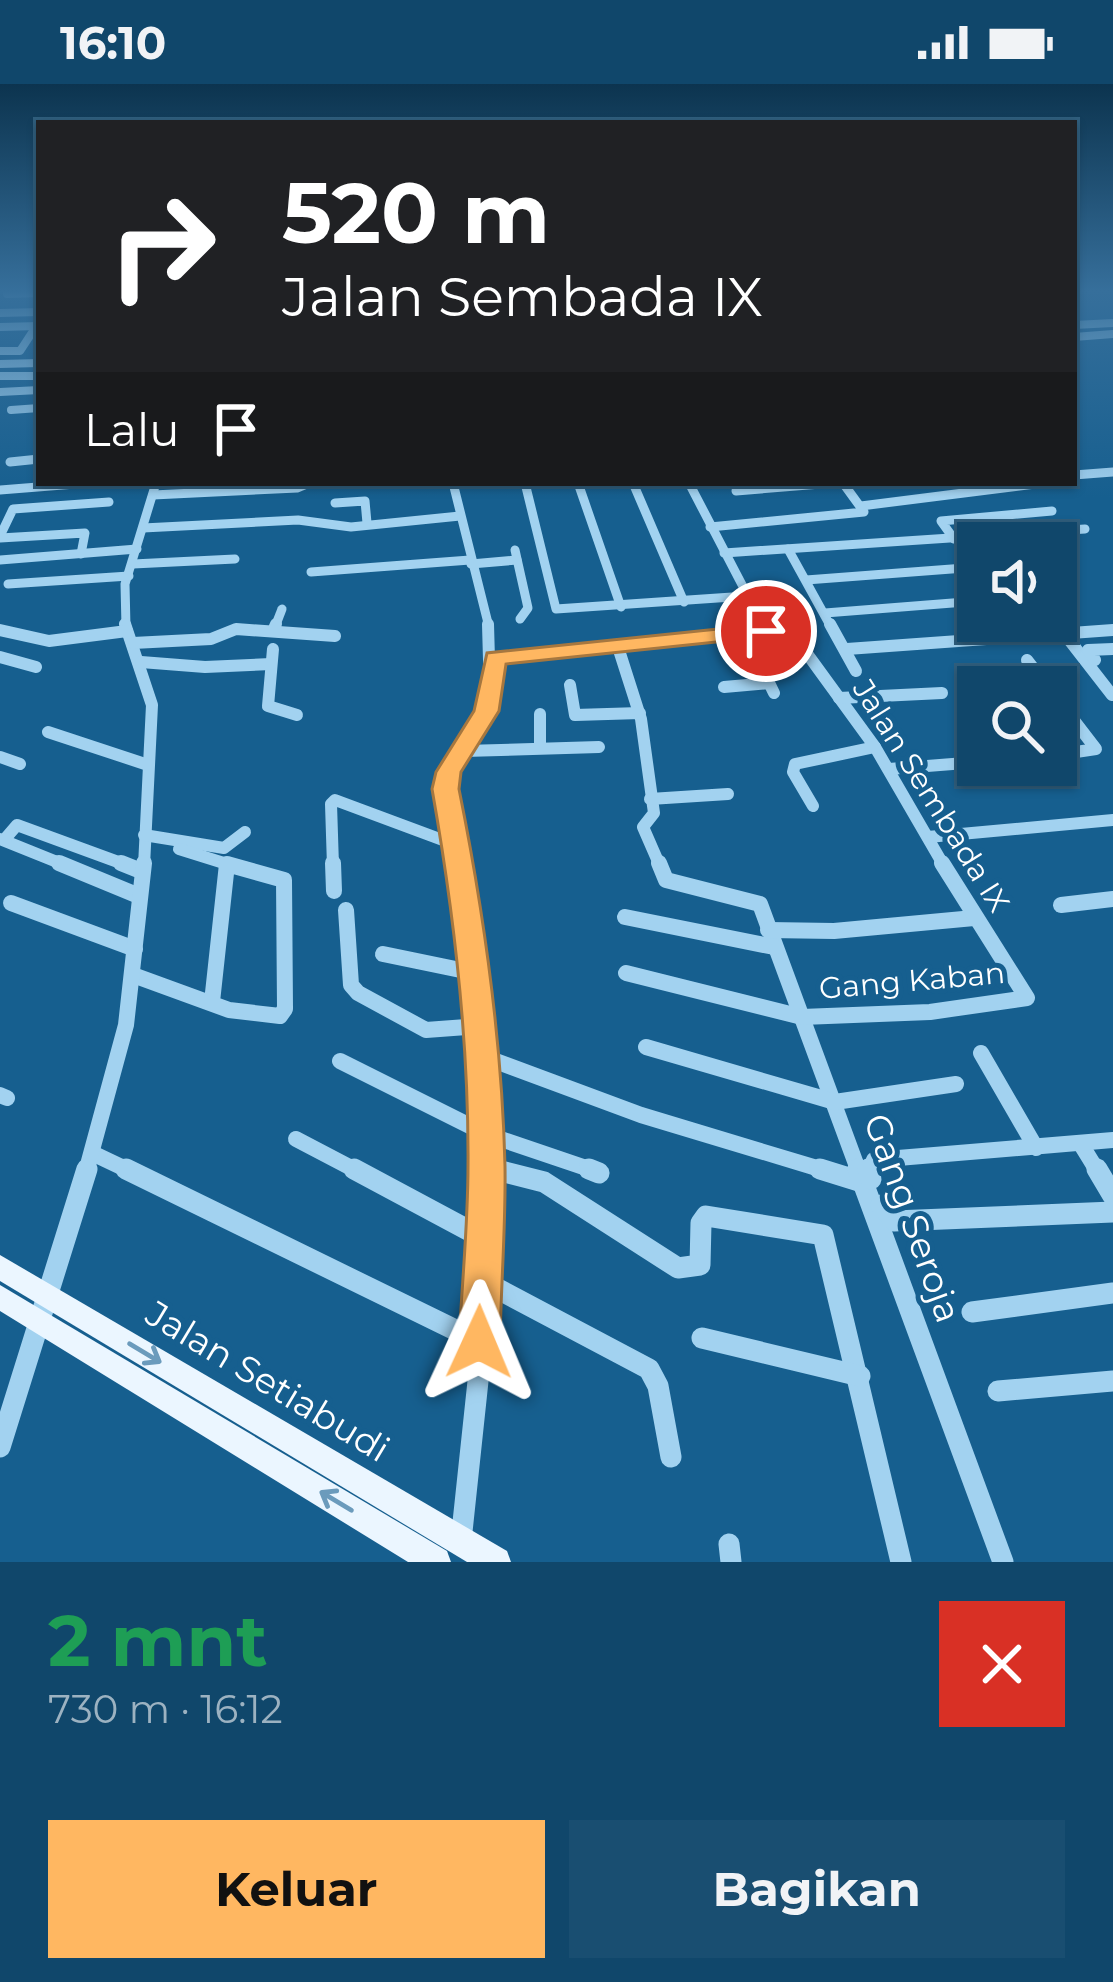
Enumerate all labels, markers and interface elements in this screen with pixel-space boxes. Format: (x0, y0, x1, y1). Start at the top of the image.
text: 16:10 (60, 15, 166, 70)
text: 520 m (282, 162, 550, 264)
icon: right (84, 168, 240, 324)
text: Jalan Sembada IX (282, 264, 763, 330)
icon: arrive (203, 396, 269, 462)
text: Lalu (84, 402, 179, 457)
map controls (957, 522, 1077, 786)
button: sound (957, 522, 1077, 642)
pin (715, 580, 817, 682)
icon: arrive (733, 598, 799, 664)
button: search (957, 666, 1077, 786)
street label: Jalan Sembada IX (844, 672, 1018, 919)
street label: Gang Kaban (817, 954, 1006, 1007)
street label: Gang Seroja (855, 1108, 971, 1328)
position arrow (416, 1279, 542, 1405)
street label: Jalan Setiabudi (137, 1291, 398, 1471)
one-way arrow (127, 1341, 161, 1365)
one-way arrow (320, 1489, 354, 1513)
text: 2 mnt (48, 1596, 267, 1684)
button: close (939, 1601, 1065, 1727)
text: 730 m · 16:12 (48, 1685, 283, 1733)
button: Keluar (48, 1820, 545, 1958)
button: Bagikan (569, 1820, 1065, 1958)

